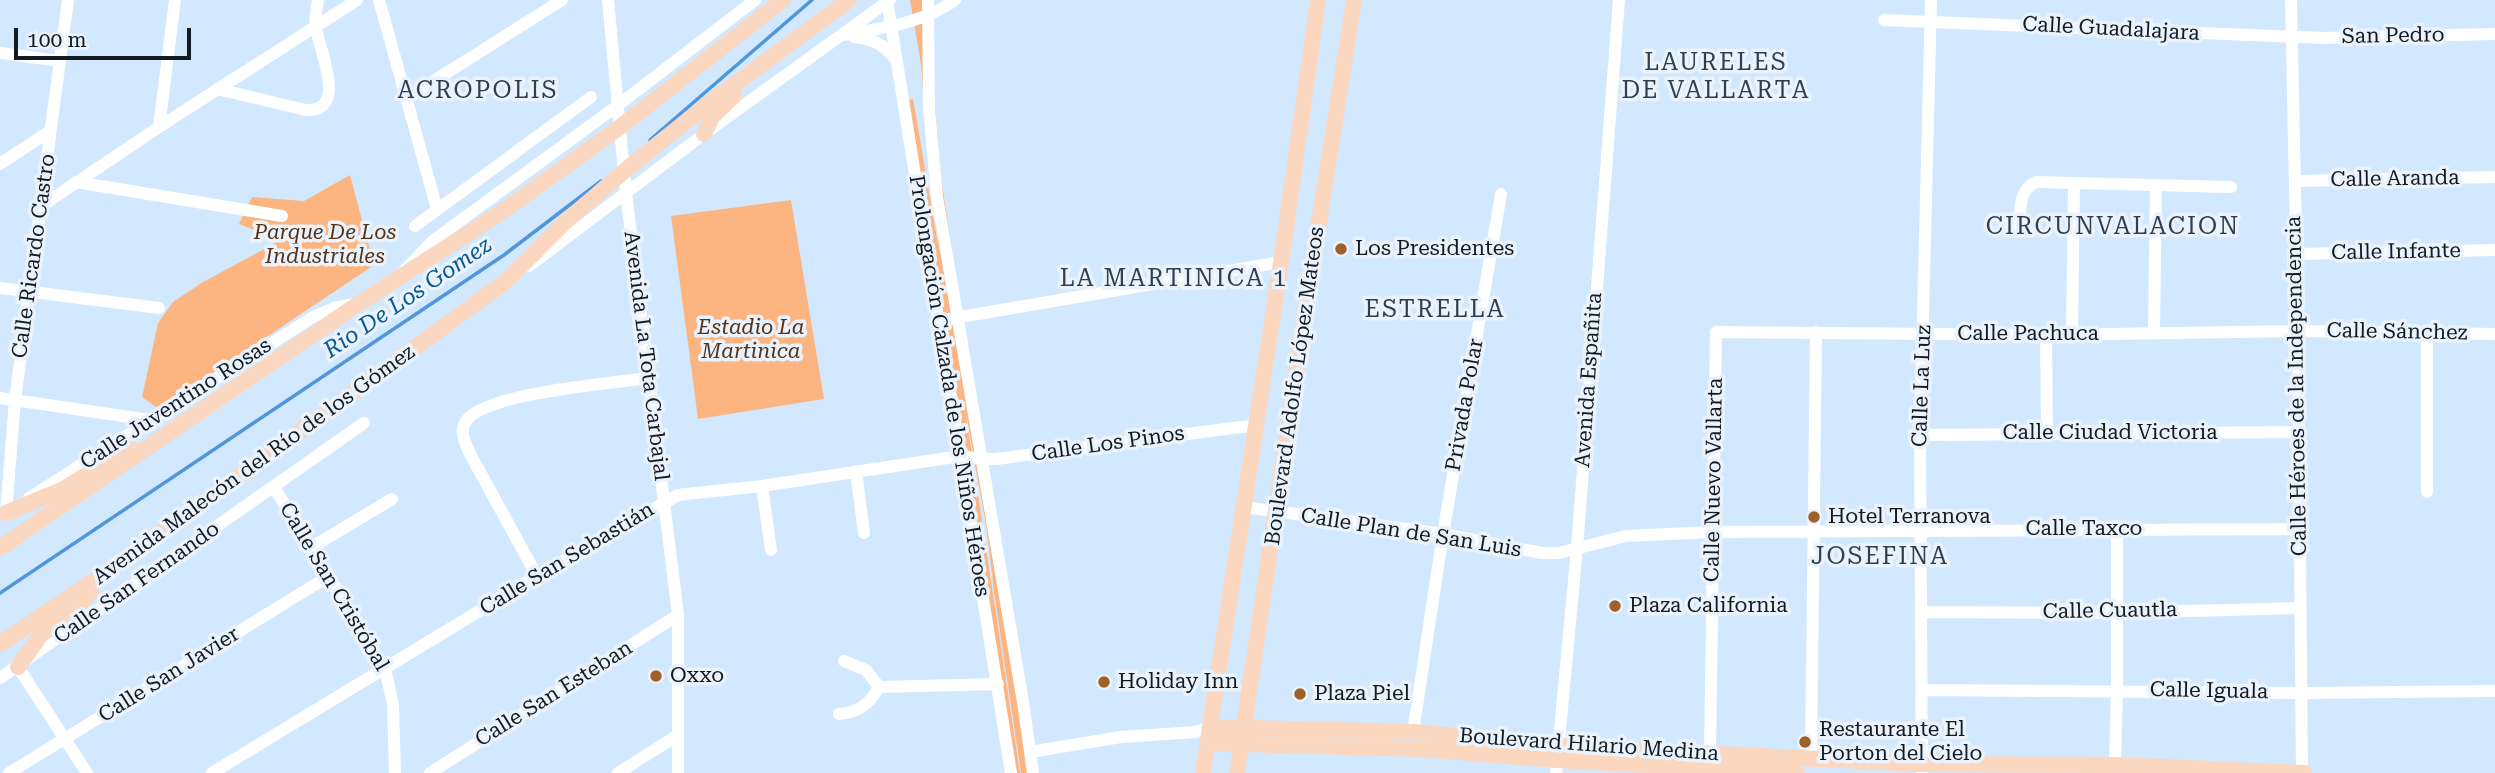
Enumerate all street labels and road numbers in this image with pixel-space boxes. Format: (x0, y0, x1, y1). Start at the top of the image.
street label: Calle Guadalajara (2022, 12, 2200, 46)
street label: San Pedro (2341, 23, 2445, 49)
street label: Calle Ricardo Castro (7, 152, 61, 360)
street label: Calle Aranda (2330, 165, 2460, 193)
street label: Prolongación Calzada de los Niños Héroes (903, 173, 995, 599)
street label: Calle Héroes de la Independencia (2281, 216, 2313, 556)
street label: Boulevard Adolfo López Mateos (1260, 225, 1330, 547)
street label: Avenida La Tota Carbajal (618, 230, 674, 482)
street label: Calle Infante (2331, 238, 2461, 266)
street label: Avenida Españita (1570, 292, 1608, 468)
street label: Calle Sánchez (2326, 318, 2468, 346)
street label: Calle Pachuca (1957, 321, 2099, 347)
street label: Calle La Luz (1907, 325, 1937, 447)
street label: Calle Juventino Rosas (76, 333, 276, 475)
street label: Privada Polar (1441, 337, 1489, 473)
street label: Avenida Malecón del Río de los Gómez (88, 340, 420, 590)
street label: Calle Nuevo Vallarta (1700, 378, 1728, 582)
street label: Calle Ciudad Victoria (2002, 420, 2218, 446)
street label: Calle Los Pinos (1030, 421, 1186, 467)
street label: Calle San Sebastián (475, 497, 659, 621)
street label: Calle San Cristóbal (274, 498, 394, 676)
street label: Calle Plan de San Luis (1299, 503, 1523, 563)
street label: Calle San Fernando (49, 516, 225, 650)
street label: Calle Taxco (2025, 516, 2143, 542)
street label: Calle Cuautla (2042, 597, 2178, 625)
street label: Calle San Javier (94, 622, 244, 728)
street label: Calle San Esteban (471, 635, 637, 753)
street label: Calle Iguala (2150, 677, 2268, 705)
street label: Boulevard Hilario Medina (1458, 723, 1720, 767)

